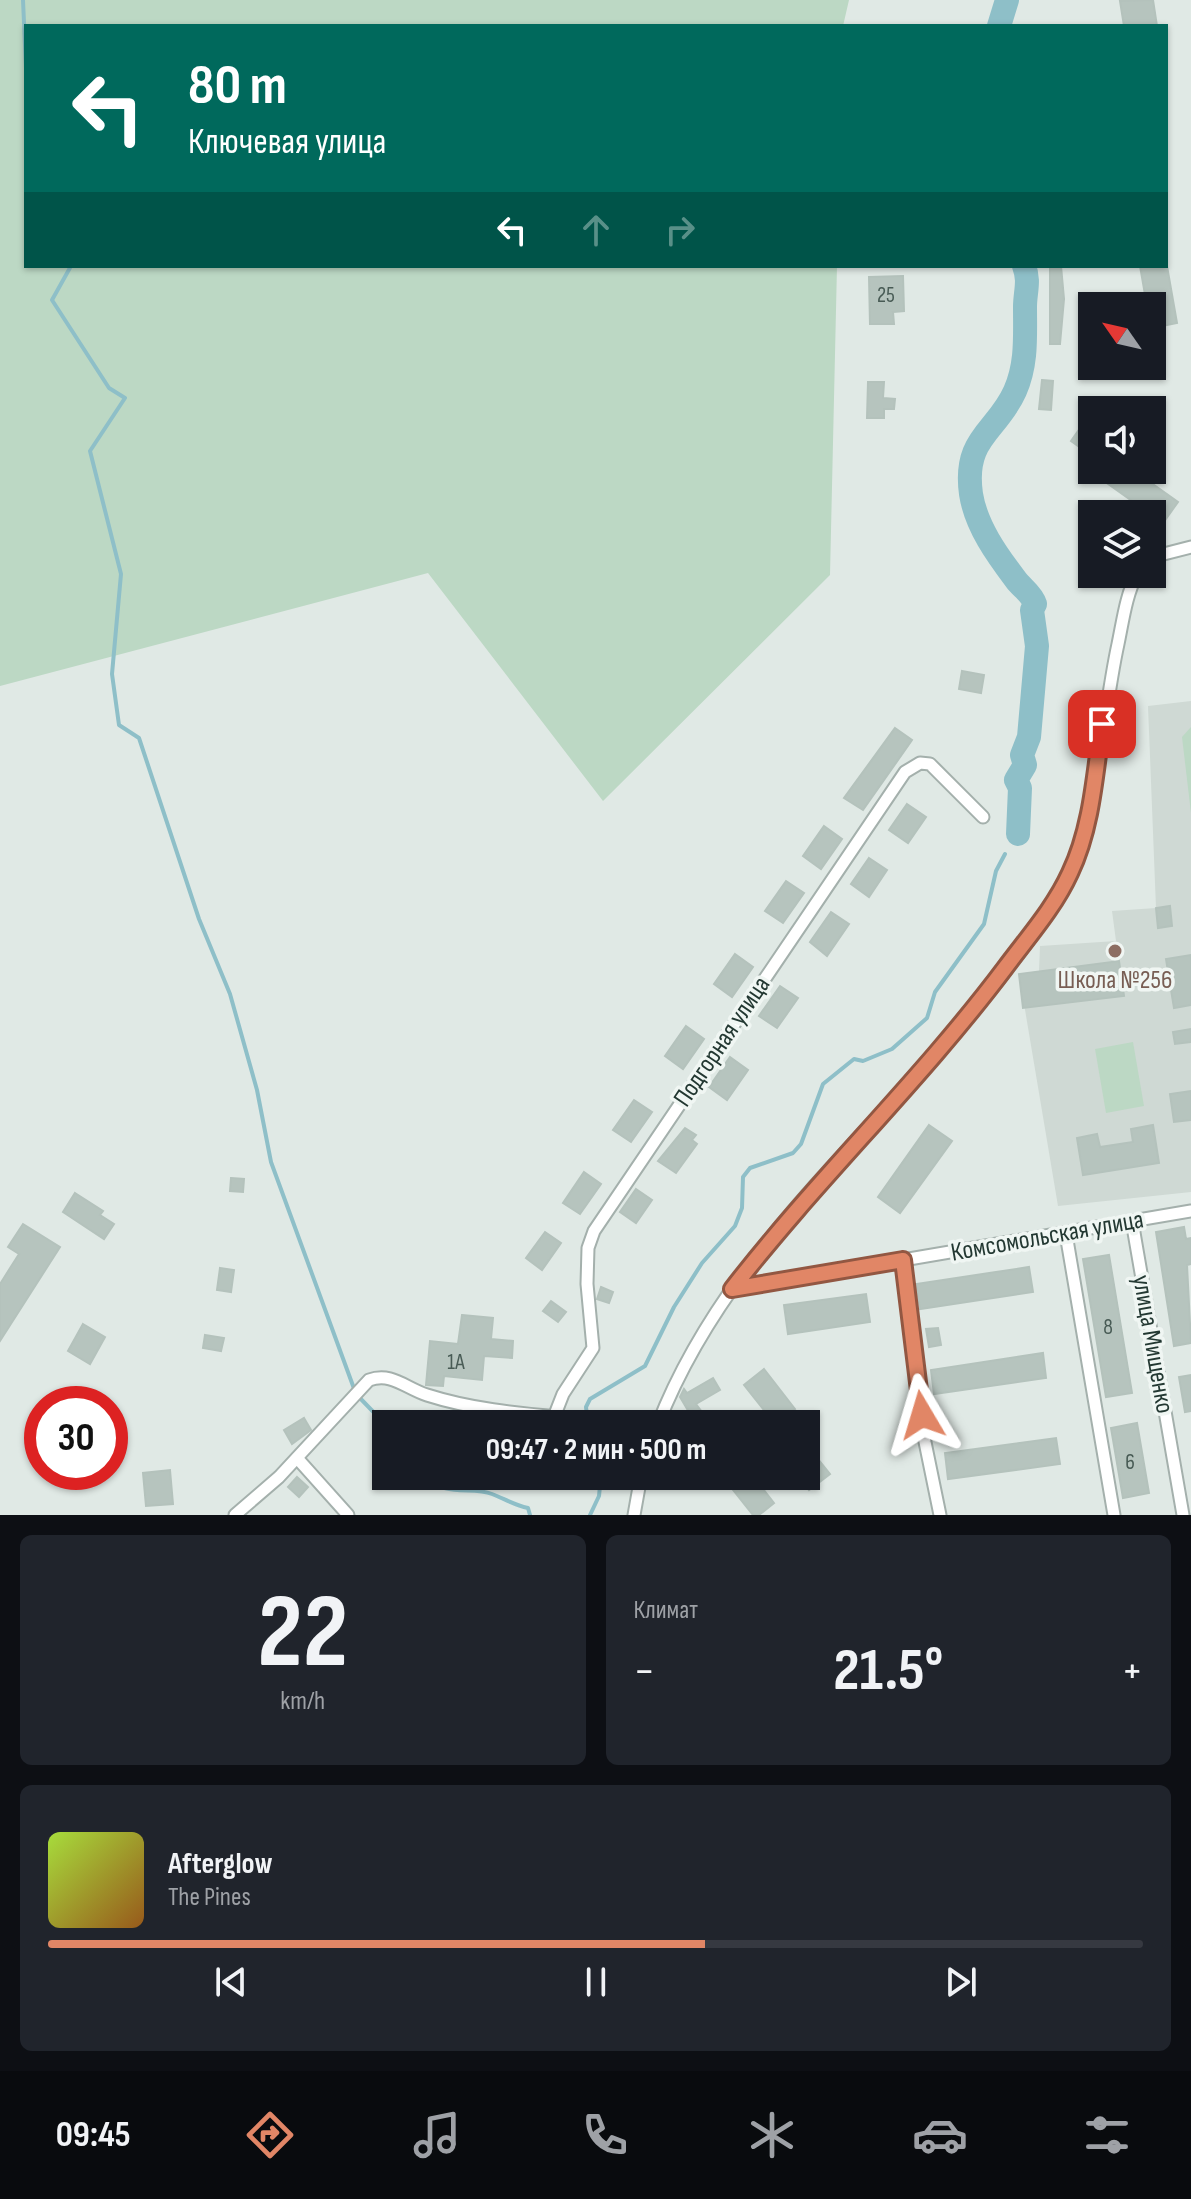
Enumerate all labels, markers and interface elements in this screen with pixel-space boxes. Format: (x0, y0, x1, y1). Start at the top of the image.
text: 80 m (188, 53, 287, 120)
icon: left (56, 56, 160, 160)
text: Ключевая улица (188, 121, 386, 164)
icon: left (490, 208, 534, 252)
icon: ahead (574, 208, 618, 252)
icon: right (658, 208, 702, 252)
house number: 25 (877, 282, 895, 309)
north arrow (1078, 292, 1166, 380)
map controls (1078, 292, 1166, 588)
button: sound (1078, 396, 1166, 484)
button: layers (1078, 500, 1166, 588)
pin (1068, 690, 1136, 758)
icon: arrive (1080, 702, 1124, 746)
marker: Школа №256 (1106, 942, 1124, 960)
place label: Школа №256 (1058, 965, 1172, 996)
street label: Подгорная улица (667, 971, 777, 1113)
street label: Комсомольская улица (948, 1204, 1146, 1269)
street label: улица Мищенко (1125, 1273, 1180, 1416)
house number: 8 (1103, 1314, 1113, 1341)
house number: 1А (447, 1349, 465, 1376)
position arrow (880, 1373, 964, 1457)
speed limit sign: 30 (24, 1386, 128, 1490)
text: 09:47 · 2 мин · 500 m (486, 1432, 706, 1468)
house number: 6 (1125, 1449, 1135, 1476)
text: 22 (257, 1571, 348, 1696)
text: Климат (634, 1595, 698, 1626)
text: 21.5° (833, 1635, 943, 1707)
text: − (634, 1645, 655, 1698)
text: + (1121, 1645, 1143, 1698)
text: km/h (280, 1686, 325, 1717)
text: Afterglow (168, 1846, 273, 1882)
text: The Pines (168, 1882, 251, 1913)
icon: previous (209, 1960, 253, 2004)
icon: pause (574, 1960, 618, 2004)
icon: next (939, 1960, 983, 2004)
icon: directions (242, 2107, 298, 2163)
icon: music (409, 2107, 465, 2163)
icon: phone (577, 2107, 633, 2163)
icon: climate (744, 2107, 800, 2163)
icon: car (912, 2107, 968, 2163)
icon: filters (1079, 2107, 1135, 2163)
text: 09:45 (56, 2114, 131, 2157)

